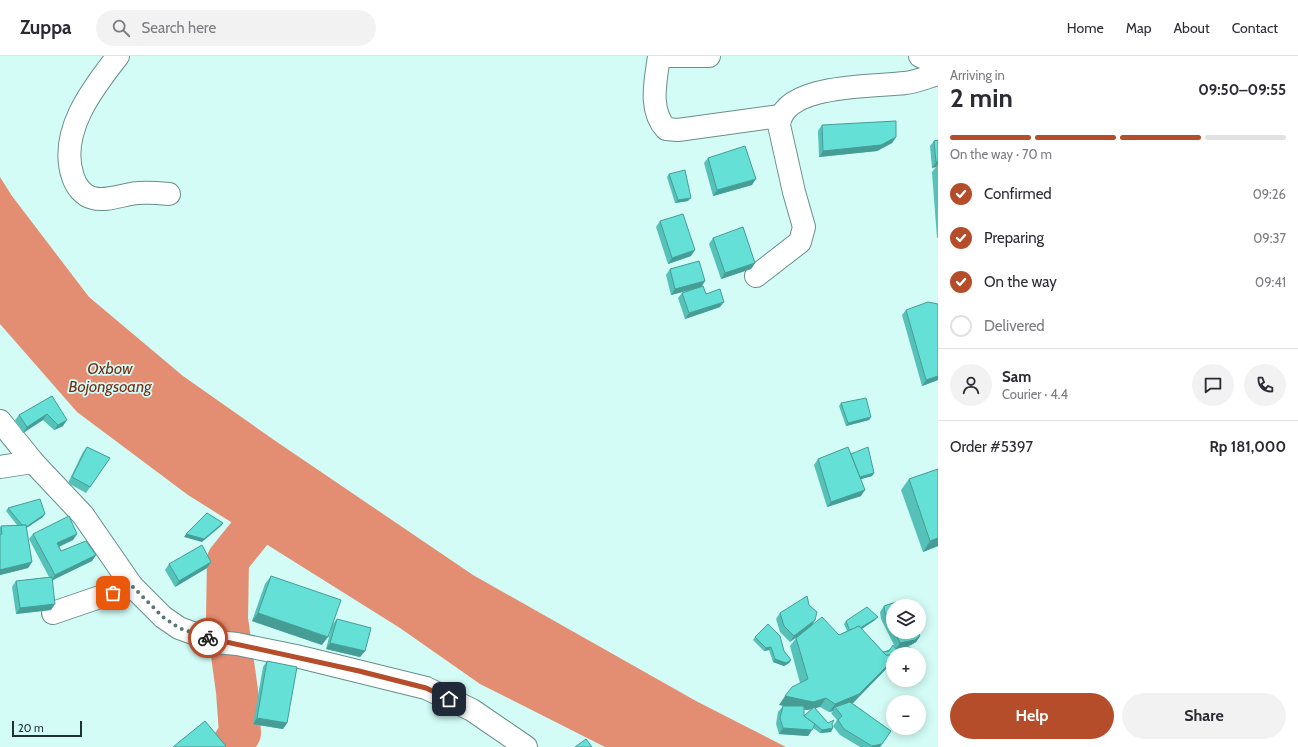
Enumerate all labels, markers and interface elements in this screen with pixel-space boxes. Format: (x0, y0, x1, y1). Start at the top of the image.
search box (96, 10, 376, 46)
text: Zuppa (20, 16, 72, 39)
icon: search (110, 17, 132, 39)
text: Search here (142, 19, 216, 37)
text: Home (1067, 19, 1104, 37)
text: Map (1126, 19, 1151, 37)
text: About (1173, 19, 1210, 37)
text: Contact (1232, 19, 1278, 37)
text: Arriving in (950, 67, 1005, 83)
text: 09:50–09:55 (1198, 81, 1286, 99)
text: 2 min (950, 82, 1013, 114)
text: On the way · 70 m (950, 146, 1052, 162)
icon: check (950, 183, 972, 205)
text: Confirmed (984, 185, 1052, 203)
text: 09:26 (1253, 186, 1286, 202)
icon: check (950, 227, 972, 249)
text: Preparing (984, 229, 1044, 247)
text: 09:37 (1253, 230, 1286, 246)
icon: check (950, 271, 972, 293)
text: On the way (984, 273, 1057, 291)
text: 09:41 (1255, 274, 1286, 290)
text: Delivered (984, 317, 1045, 335)
water label: Oxbow Bojongsoang (68, 359, 152, 396)
button: person (950, 364, 992, 406)
button: chat (1192, 364, 1234, 406)
button: phone (1244, 364, 1286, 406)
text: Sam (1002, 368, 1031, 386)
text: Courier · 4.4 (1002, 386, 1068, 402)
text: Order #5397 (950, 438, 1033, 456)
text: Rp 181,000 (1210, 438, 1286, 456)
pin (96, 576, 130, 610)
icon: bag (102, 582, 124, 604)
map controls (886, 599, 926, 735)
button: layers (886, 599, 926, 639)
courier (188, 618, 228, 658)
icon: bike (197, 627, 219, 649)
button: + (886, 647, 926, 687)
pin (432, 682, 466, 716)
icon: home (438, 688, 460, 710)
button: Help (950, 693, 1114, 739)
button: Share (1122, 693, 1286, 739)
button: − (886, 695, 926, 735)
scale bar (12, 719, 82, 738)
text: 20 m (18, 721, 44, 735)

